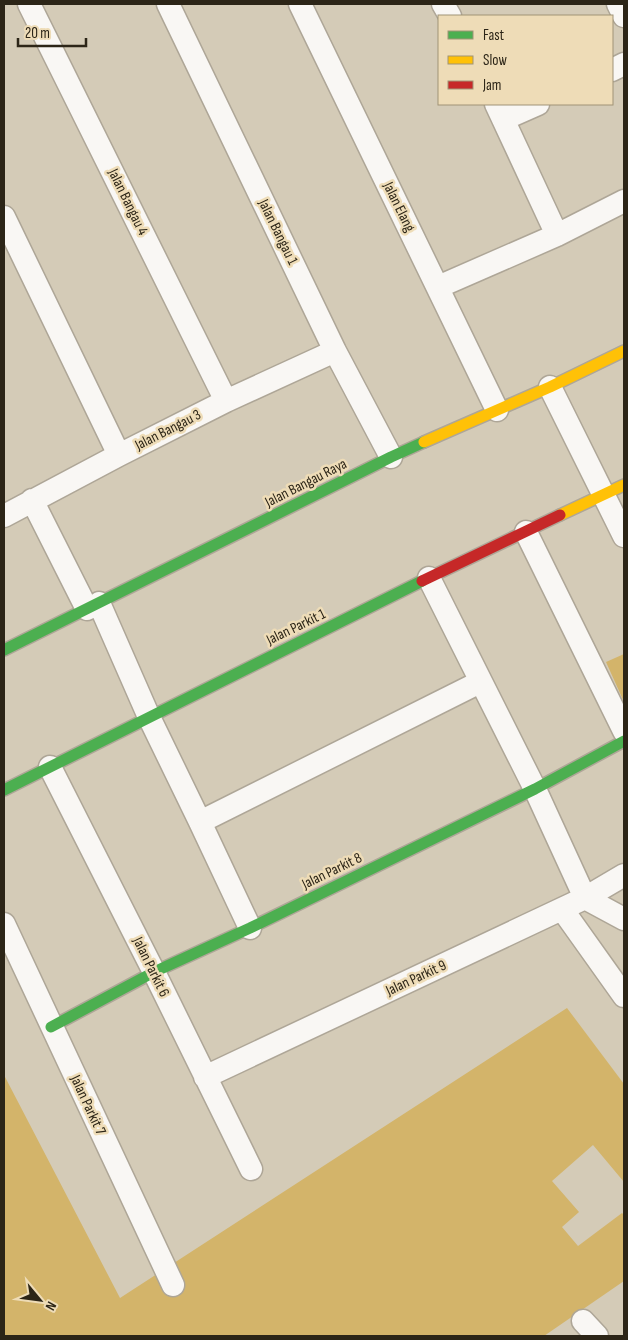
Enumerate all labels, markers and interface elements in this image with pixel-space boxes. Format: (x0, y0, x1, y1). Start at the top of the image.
scale bar (18, 15, 85, 47)
legend (438, 15, 613, 105)
text: 20 m (25, 24, 50, 43)
text: Fast (483, 26, 505, 45)
text: Slow (483, 51, 507, 70)
text: Jam (482, 76, 501, 95)
street label: Jalan Bangau 4 (103, 165, 152, 238)
street label: Jalan Elang (378, 178, 419, 235)
street label: Jalan Bangau 1 (254, 195, 302, 269)
street label: Jalan Bangau 3 (131, 405, 204, 455)
street label: Jalan Bangau Raya (261, 454, 350, 512)
street label: Jalan Parkit 1 (263, 604, 329, 650)
street label: Jalan Parkit 8 (298, 848, 365, 894)
street label: Jalan Parkit 6 (128, 933, 174, 1000)
street label: Jalan Parkit 9 (382, 956, 449, 1001)
street label: Jalan Parkit 7 (65, 1071, 110, 1138)
north arrow (15, 1275, 65, 1325)
text: N (42, 1299, 60, 1313)

